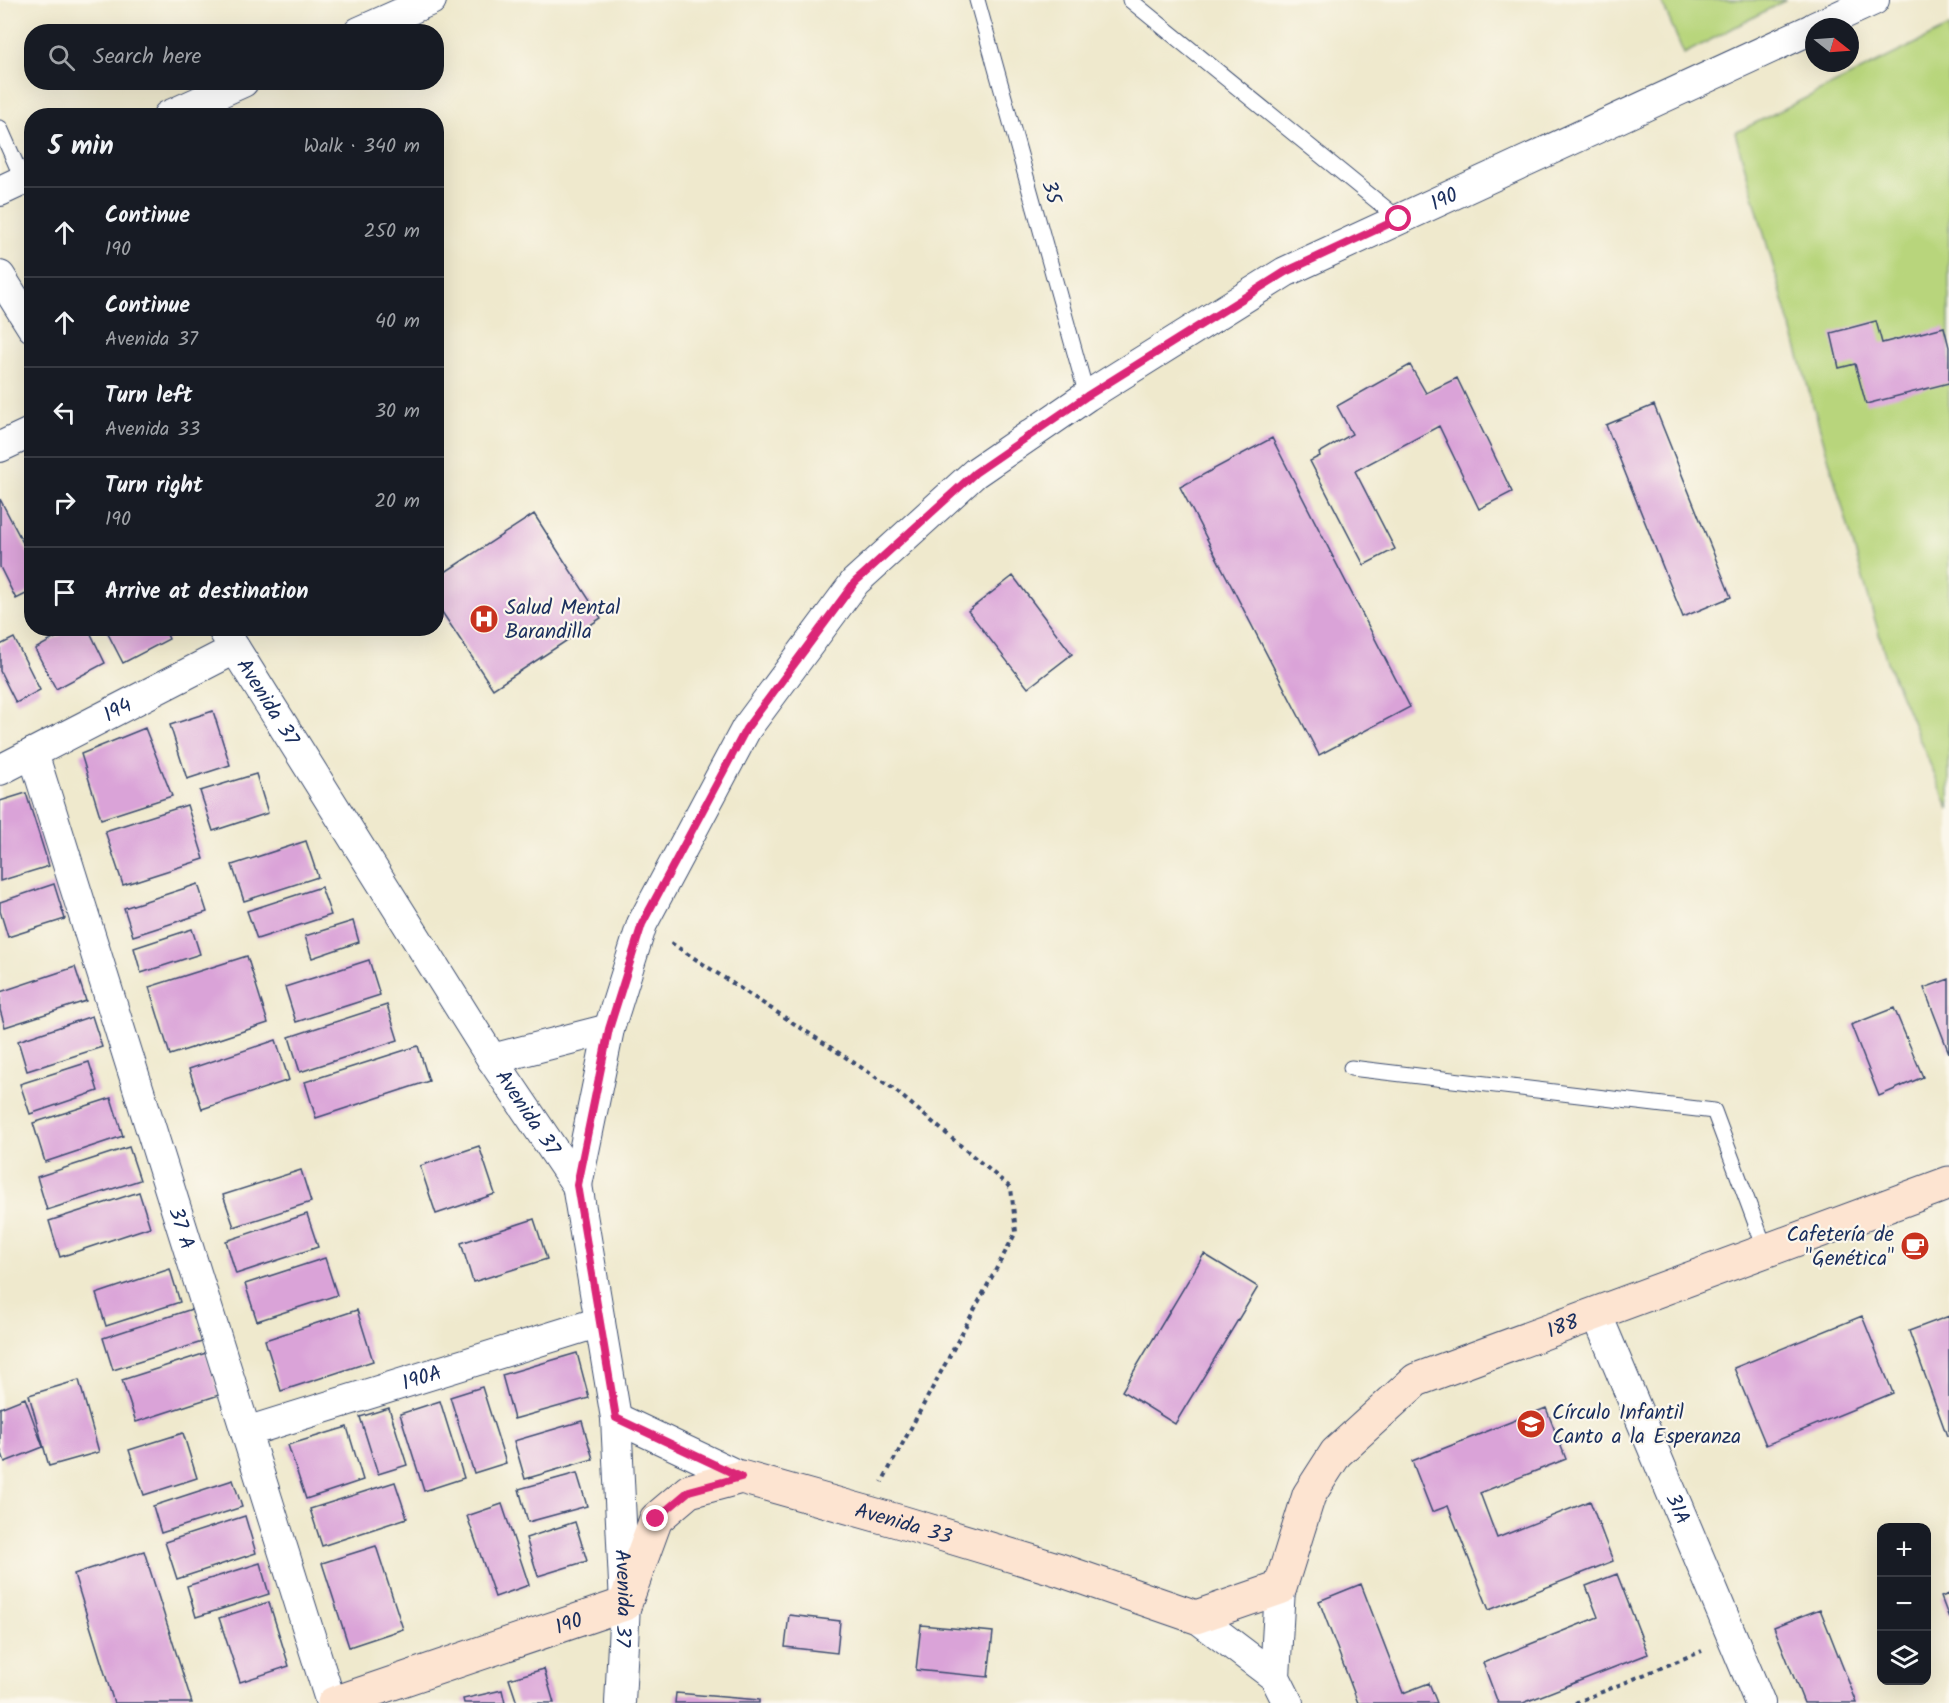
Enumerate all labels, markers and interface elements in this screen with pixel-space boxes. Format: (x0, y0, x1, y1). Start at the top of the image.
north arrow (1805, 18, 1859, 72)
search box (24, 24, 444, 90)
text: Search here (93, 40, 201, 75)
icon: search (45, 41, 78, 74)
text: 5 min (48, 126, 114, 168)
text: Walk · 340 m (304, 131, 420, 163)
street label: 35 (1031, 177, 1070, 210)
street label: 190 (1425, 179, 1464, 221)
text: Continue (105, 199, 190, 234)
route start (1385, 205, 1411, 231)
icon: ahead (48, 216, 81, 249)
text: 250 m (364, 216, 420, 248)
text: 190 (105, 234, 131, 266)
text: Continue (105, 289, 190, 324)
icon: ahead (48, 306, 81, 339)
text: 40 m (375, 306, 420, 338)
text: Avenida 37 (105, 324, 198, 356)
text: Turn left (105, 379, 192, 414)
icon: left (48, 396, 81, 429)
text: 30 m (375, 396, 420, 428)
text: Avenida 33 (105, 414, 200, 446)
text: Turn right (105, 469, 203, 504)
icon: right (48, 486, 81, 519)
text: 20 m (374, 486, 420, 518)
text: 190 (105, 504, 131, 536)
text: Arrive at destination (105, 575, 308, 610)
icon: arrive (48, 576, 81, 609)
place label: Salud Mental Barandilla (505, 592, 620, 649)
hospital icon: Salud Mental Barandilla (468, 603, 500, 635)
street label: Avenida 37 (227, 652, 308, 754)
street label: 194 (98, 690, 138, 732)
street label: Avenida 37 (486, 1063, 569, 1164)
street label: 37 A (158, 1203, 203, 1254)
place label: Cafetería de "Genética" (1787, 1219, 1895, 1276)
cafe icon: Cafetería de "Genética" (1899, 1230, 1931, 1262)
street label: 188 (1542, 1306, 1584, 1348)
street label: 190A (398, 1357, 446, 1401)
place label: Círculo Infantil Canto a la Esperanza (1552, 1397, 1741, 1454)
school or university icon: Círculo Infantil Canto a la Esperanza (1515, 1408, 1547, 1440)
street label: 31A (1656, 1488, 1698, 1530)
street label: Avenida 33 (851, 1495, 956, 1555)
route end (642, 1505, 668, 1531)
map controls (1877, 1523, 1931, 1685)
button: + (1877, 1523, 1931, 1577)
street label: Avenida 37 (604, 1548, 640, 1649)
button: − (1877, 1577, 1931, 1631)
street label: 190 (551, 1605, 588, 1645)
button: layers (1877, 1631, 1931, 1685)

